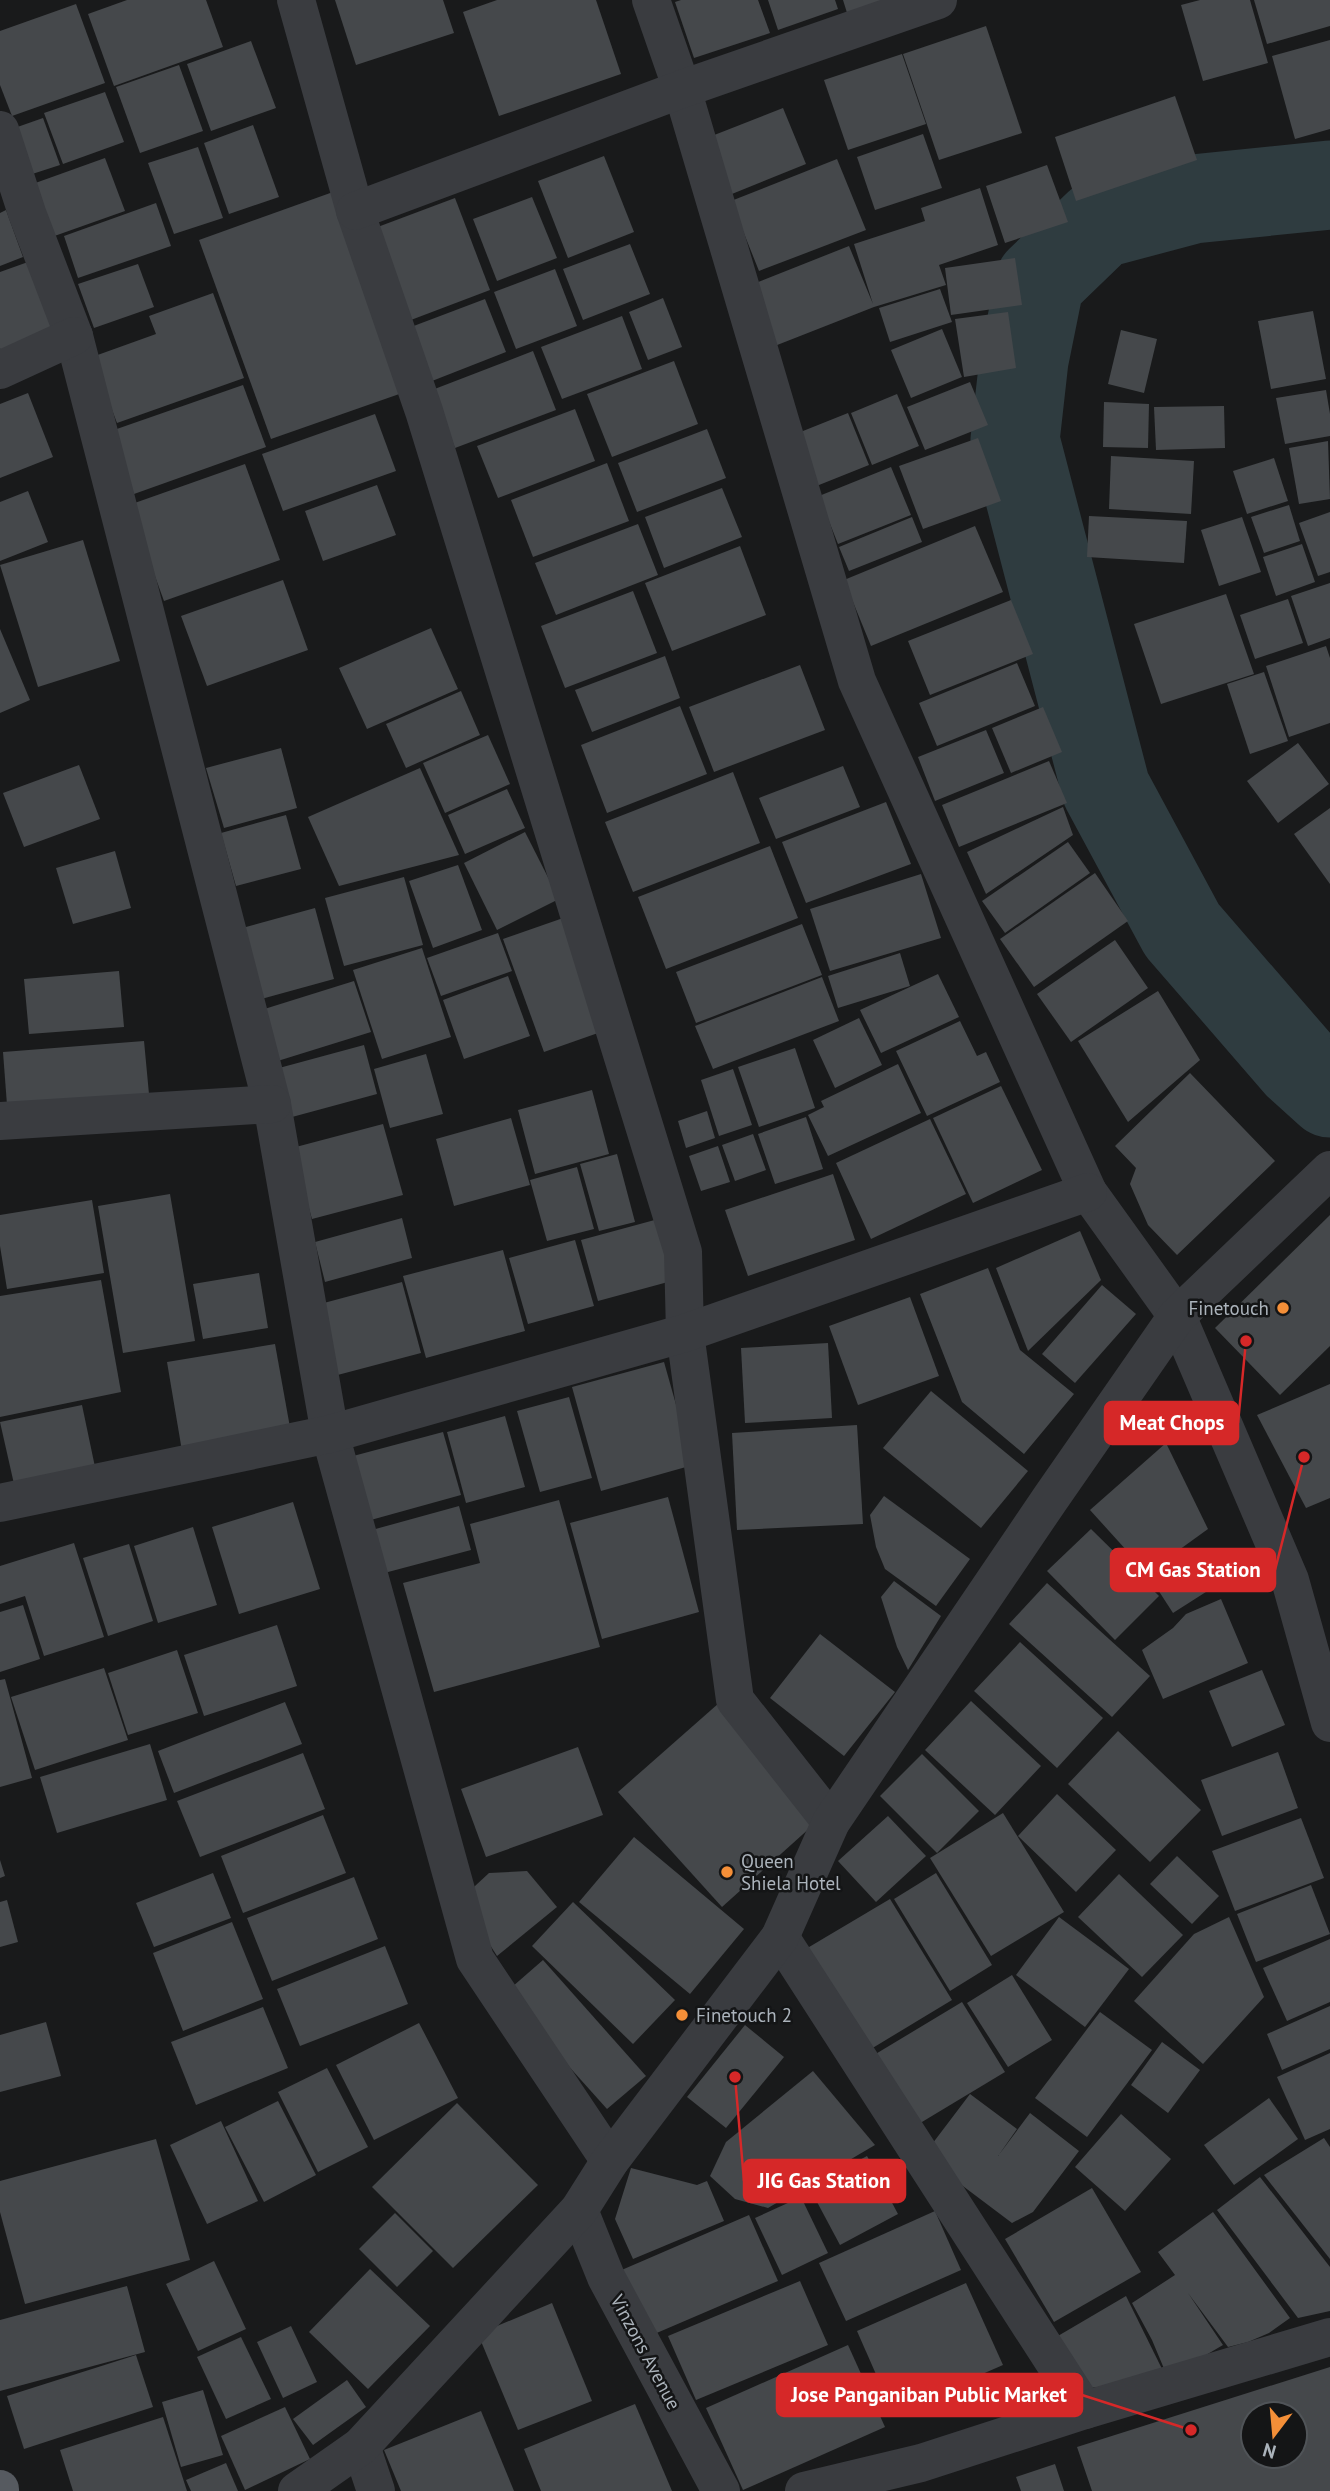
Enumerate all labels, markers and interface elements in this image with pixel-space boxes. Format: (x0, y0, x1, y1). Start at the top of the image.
place label: Finetouch (1188, 1296, 1269, 1320)
marker: Finetouch (1275, 1300, 1291, 1316)
callout: Meat Chops (1105, 1402, 1238, 1444)
text: Meat Chops (1120, 1409, 1225, 1436)
callout: CM Gas Station (1111, 1549, 1275, 1591)
text: CM Gas Station (1125, 1556, 1261, 1583)
place label: Queen Shiela Hotel (741, 1849, 841, 1895)
marker: Queen Shiela Hotel (719, 1864, 735, 1880)
place label: Finetouch 2 (696, 2003, 792, 2027)
marker: Finetouch 2 (674, 2007, 690, 2023)
callout: JIG Gas Station (744, 2160, 905, 2202)
text: JIG Gas Station (757, 2167, 890, 2194)
street label: Vinzons Avenue (605, 2289, 686, 2414)
callout: Jose Panganiban Public Market (777, 2374, 1082, 2416)
text: Jose Panganiban Public Market (790, 2381, 1068, 2408)
north arrow (1239, 2400, 1309, 2470)
text: N (1260, 2438, 1279, 2465)

